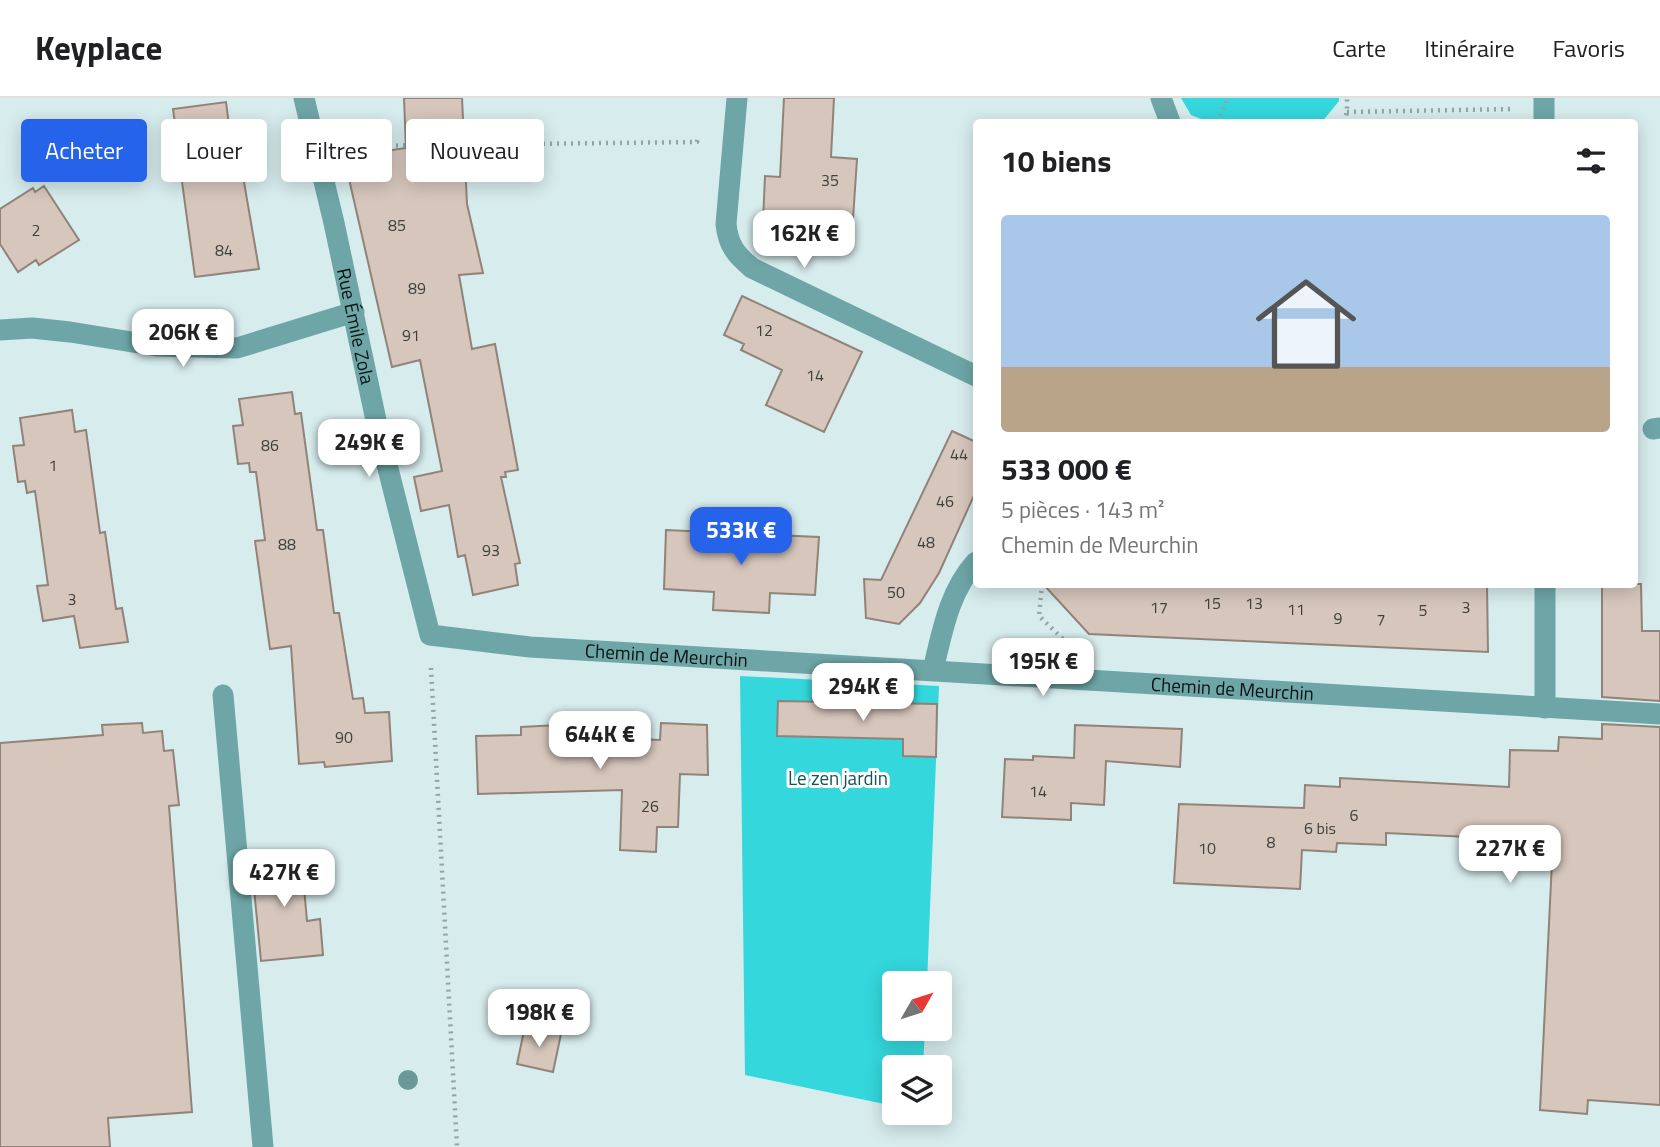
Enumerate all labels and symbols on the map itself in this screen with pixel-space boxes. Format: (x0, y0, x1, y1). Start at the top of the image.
house number: 35 (821, 168, 839, 192)
pin: 162K € (747, 211, 861, 270)
house number: 85 (388, 213, 406, 237)
house number: 2 (32, 218, 40, 242)
house number: 84 (215, 238, 233, 262)
street label: Rue Émile Zola (330, 265, 383, 387)
house number: 89 (408, 276, 426, 300)
pin: 206K € (126, 310, 240, 369)
house number: 12 (755, 318, 773, 342)
house number: 91 (402, 323, 420, 347)
house number: 14 (806, 363, 824, 387)
pin: 249K € (312, 420, 426, 479)
house number: 86 (261, 433, 279, 457)
house number: 44 (950, 442, 968, 466)
house number: 1 (49, 453, 57, 477)
house number: 46 (936, 489, 954, 513)
pin: 533K € (684, 508, 798, 567)
house number: 48 (917, 530, 935, 554)
house number: 88 (278, 532, 296, 556)
house number: 93 (482, 538, 500, 562)
house number: 50 (887, 580, 905, 604)
house number: 3 (68, 587, 76, 611)
house number: 15 (1203, 591, 1221, 615)
house number: 13 (1245, 591, 1263, 615)
house number: 17 (1150, 595, 1168, 619)
house number: 3 (1462, 595, 1470, 619)
house number: 11 (1287, 597, 1305, 621)
house number: 5 (1419, 598, 1428, 622)
house number: 9 (1334, 606, 1343, 630)
house number: 7 (1377, 607, 1385, 631)
street label: Chemin de Meurchin (584, 635, 749, 674)
pin: 195K € (986, 638, 1100, 698)
pin: 294K € (806, 664, 920, 723)
street label: Chemin de Meurchin (1150, 669, 1315, 707)
pin: 644K € (543, 712, 657, 771)
house number: 90 (335, 725, 353, 749)
park label: Le zen jardin (788, 763, 888, 792)
house number: 14 (1029, 779, 1047, 803)
house number: 26 (641, 794, 659, 818)
house number: 6 (1350, 803, 1359, 827)
house number: 6 bis (1304, 816, 1336, 840)
pin: 227K € (1453, 826, 1567, 885)
house number: 8 (1267, 830, 1276, 854)
house number: 10 (1198, 836, 1216, 860)
pin: 427K € (227, 850, 341, 909)
north arrow (882, 971, 952, 1041)
pin: 198K € (482, 990, 596, 1049)

